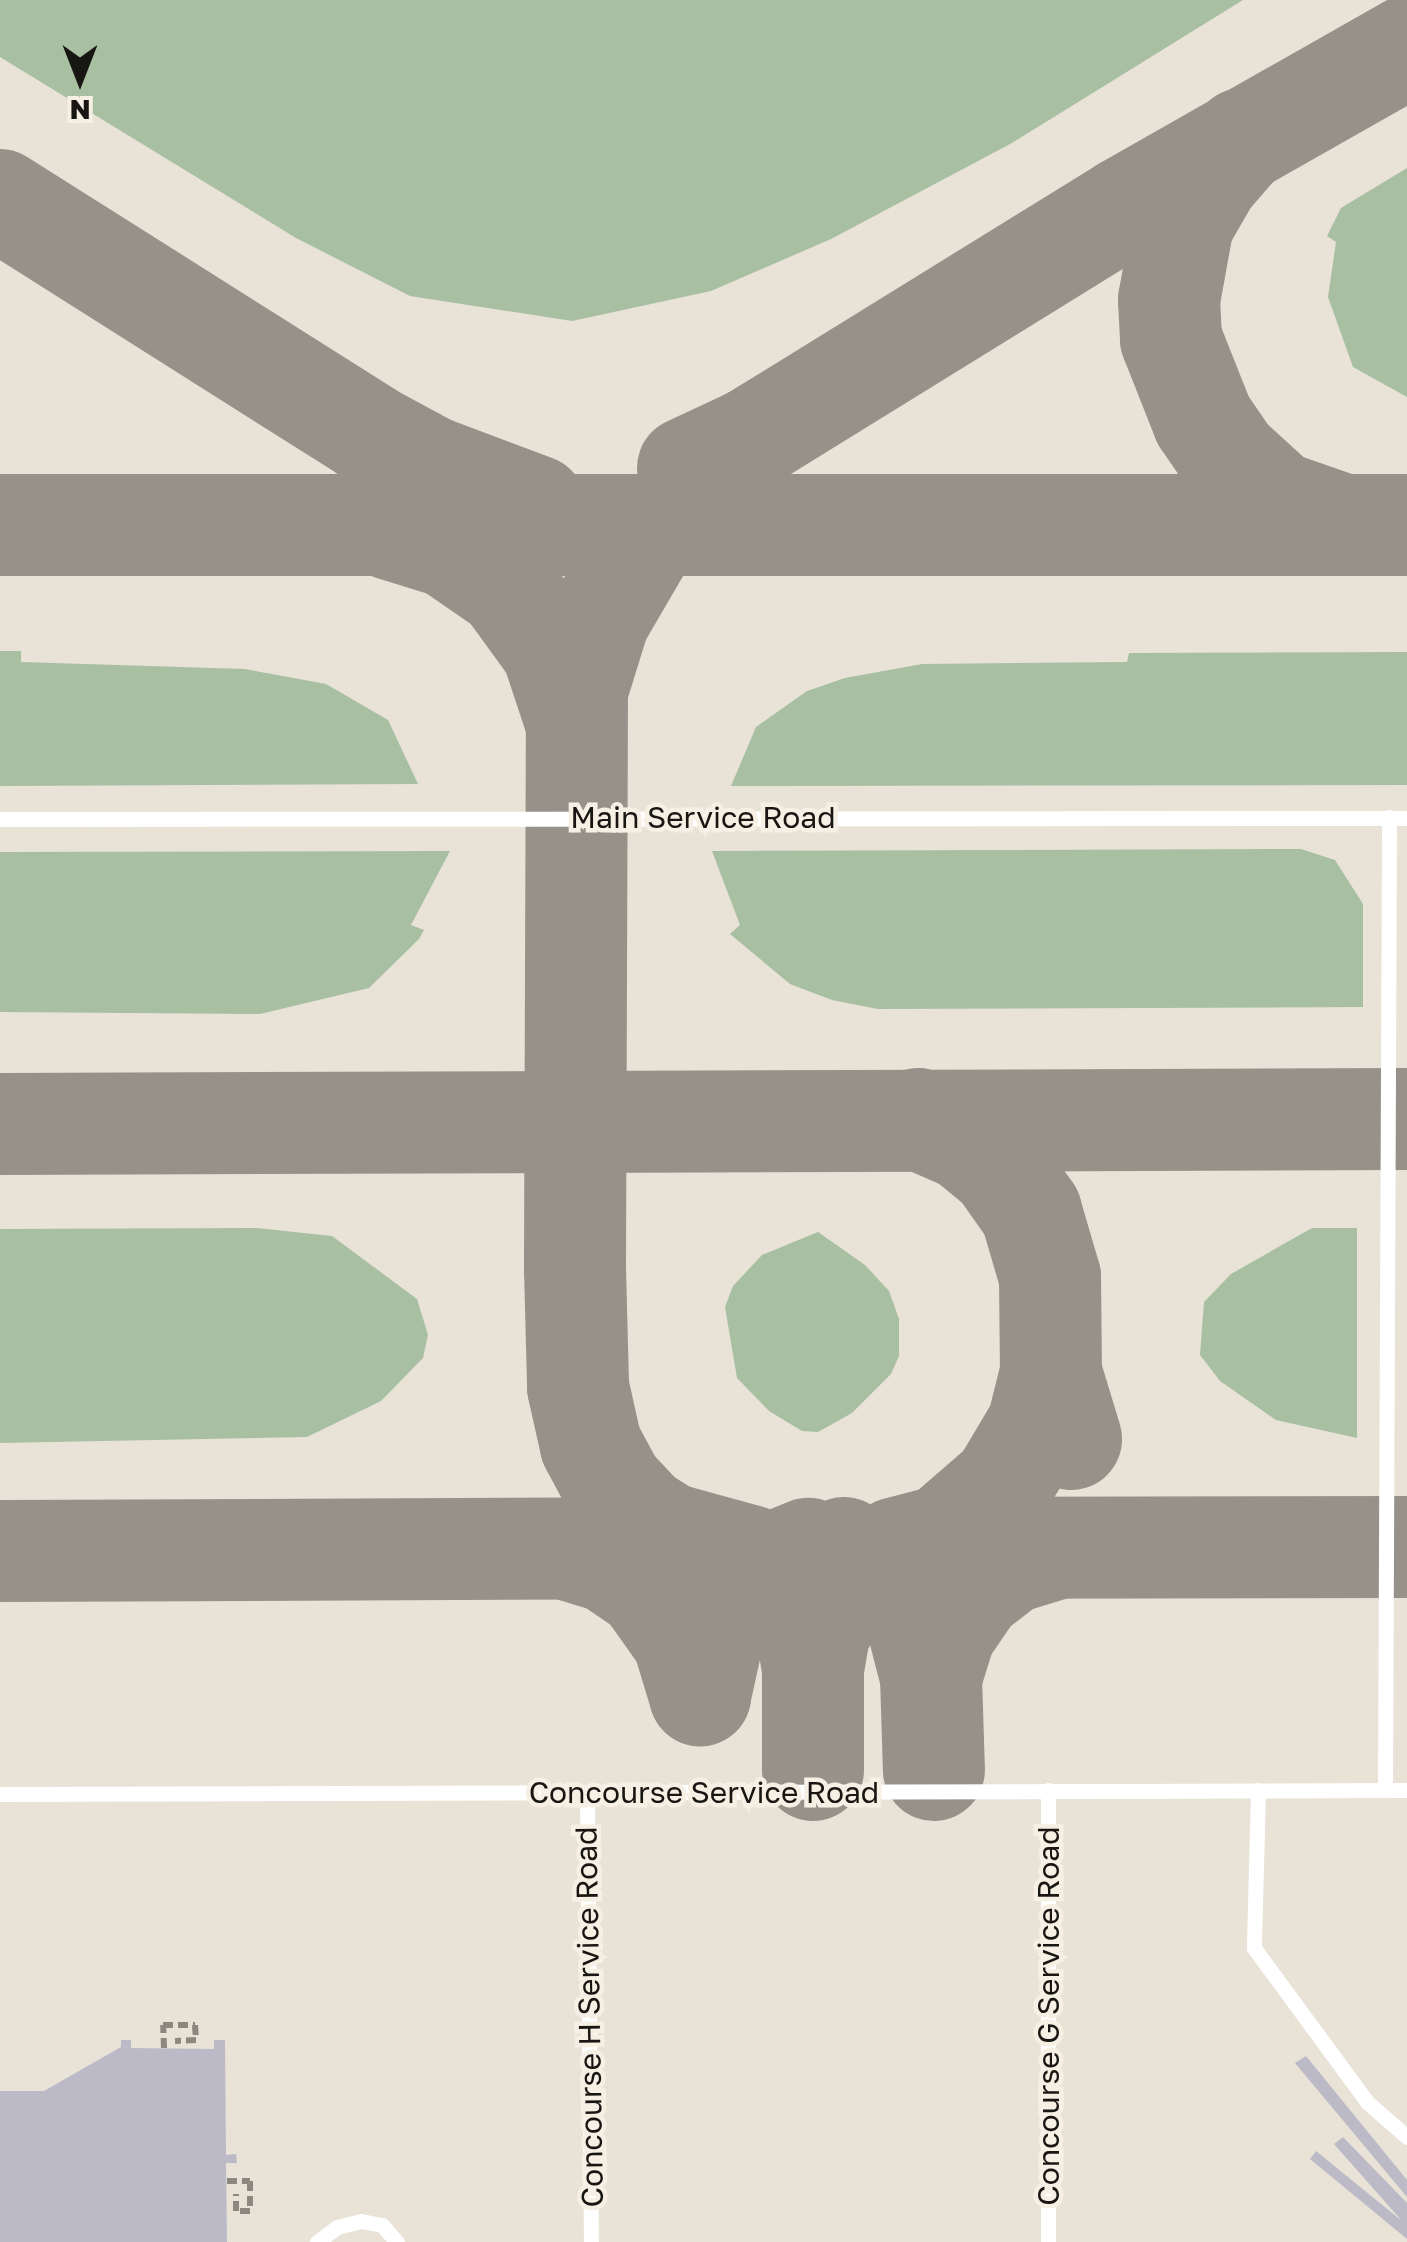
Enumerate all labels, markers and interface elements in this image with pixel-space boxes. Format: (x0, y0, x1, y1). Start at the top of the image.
north arrow (30, 30, 130, 130)
text: N (69, 94, 91, 127)
street label: Main Service Road (570, 799, 836, 835)
street label: Concourse Service Road (529, 1774, 879, 1810)
street label: Concourse H Service Road (568, 1826, 610, 2208)
street label: Concourse G Service Road (1030, 1826, 1066, 2206)

